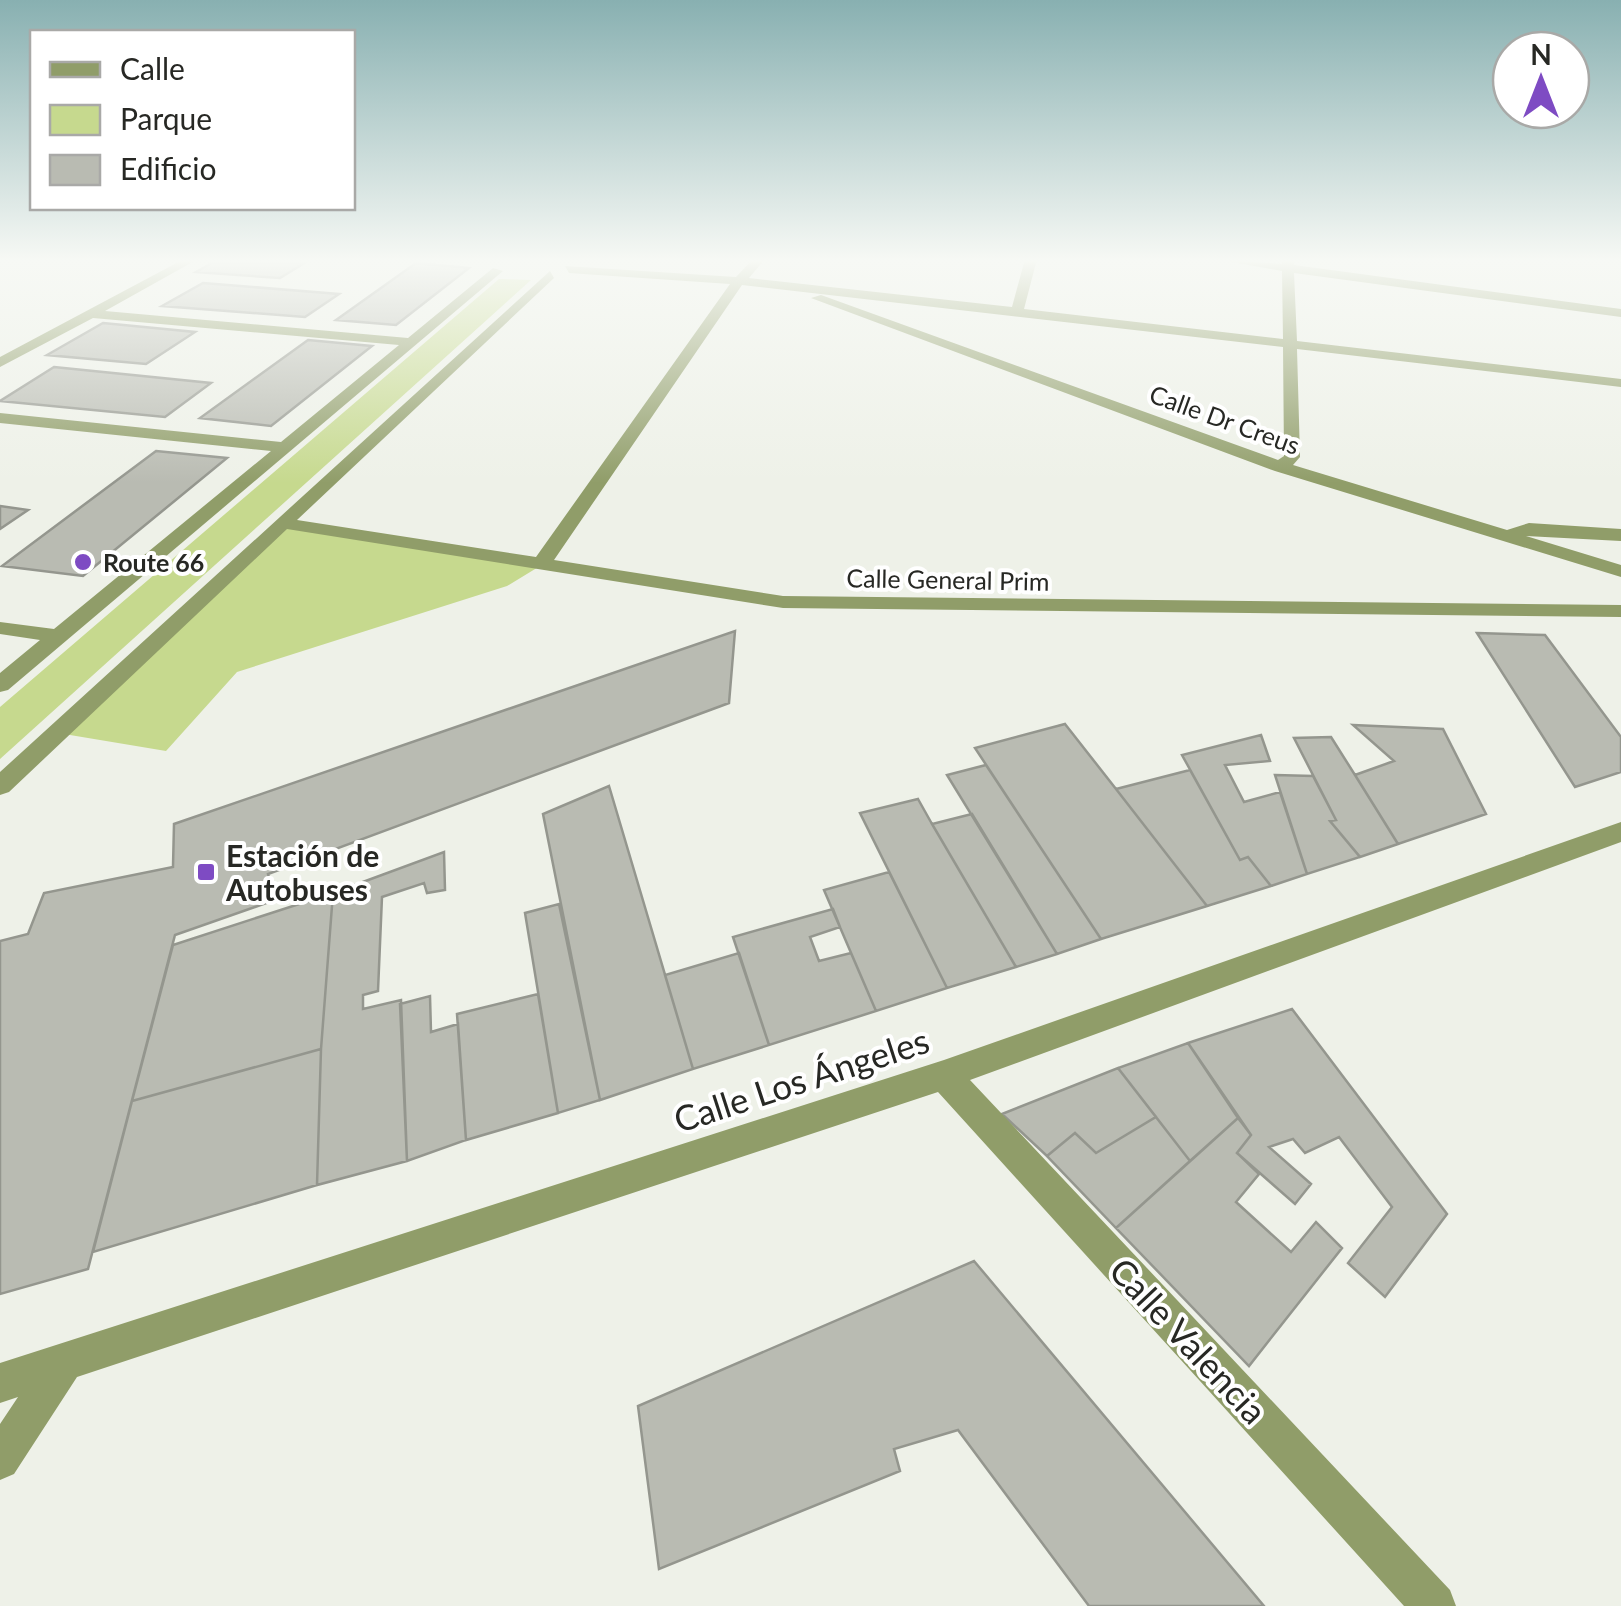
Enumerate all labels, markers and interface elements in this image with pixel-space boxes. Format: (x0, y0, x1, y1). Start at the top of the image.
legend (30, 30, 355, 210)
north arrow (1491, 30, 1591, 130)
text: N (1530, 37, 1552, 71)
text: Calle (120, 50, 185, 86)
text: Parque (120, 100, 212, 136)
text: Edificio (120, 150, 216, 186)
street label: Calle Dr Creus (1146, 378, 1304, 460)
place label: Route 66 (103, 547, 204, 577)
marker: Route 66 (72, 551, 94, 573)
street label: Calle General Prim (846, 562, 1050, 596)
place label: Estación de Autobuses (225, 837, 379, 907)
marker: Estación de Autobuses (195, 861, 217, 883)
street label: Calle Los Ángeles (668, 1018, 934, 1140)
street label: Calle Valencia (1102, 1249, 1276, 1431)

